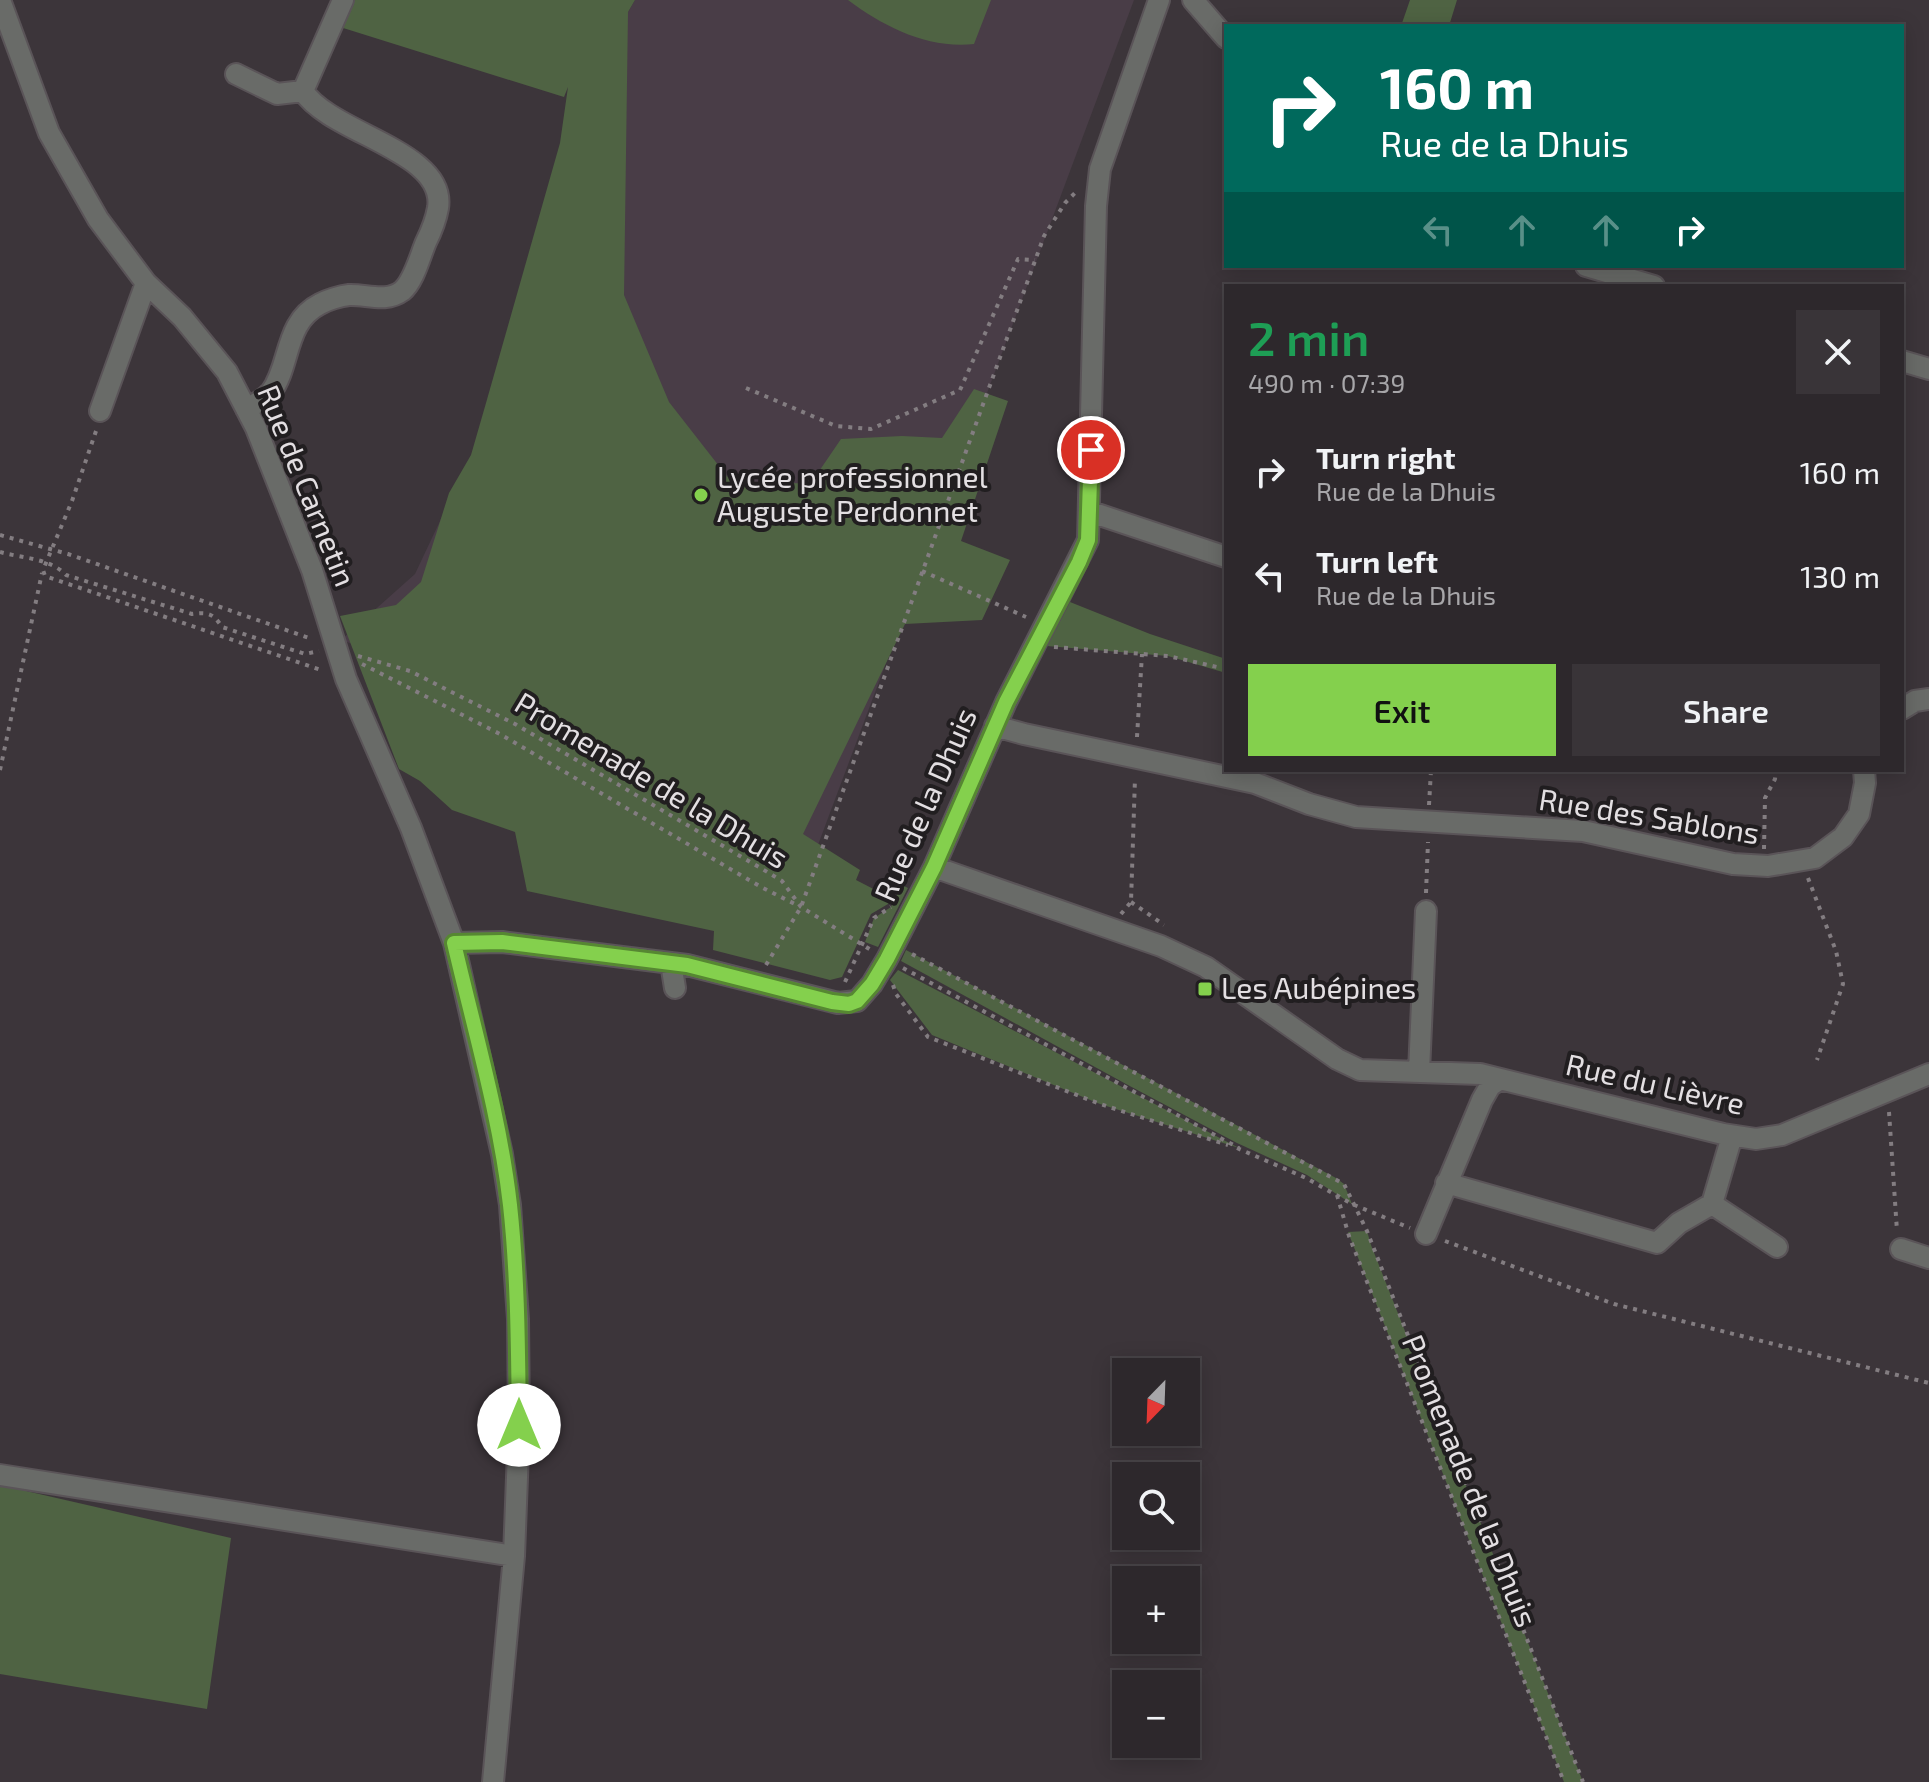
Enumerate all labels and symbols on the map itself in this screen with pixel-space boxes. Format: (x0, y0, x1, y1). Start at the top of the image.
street label: Rue de Carnetin (251, 379, 365, 591)
pin (1057, 416, 1125, 484)
place label: Lycée professionnel Auguste Perdonnet (717, 458, 988, 528)
marker: Lycée professionnel Auguste Perdonnet (692, 486, 710, 504)
street label: Promenade de la Dhuis (509, 684, 795, 875)
street label: Rue de la Dhuis (866, 702, 983, 906)
street label: Rue des Sablons (1537, 780, 1762, 850)
place label: Les Aubépines (1221, 969, 1416, 1005)
marker: Les Aubépines (1196, 980, 1214, 998)
street label: Rue du Lièvre (1563, 1045, 1748, 1121)
street label: Promenade de la Dhuis (1396, 1329, 1546, 1632)
north arrow (1112, 1358, 1200, 1446)
position arrow (477, 1383, 561, 1467)

